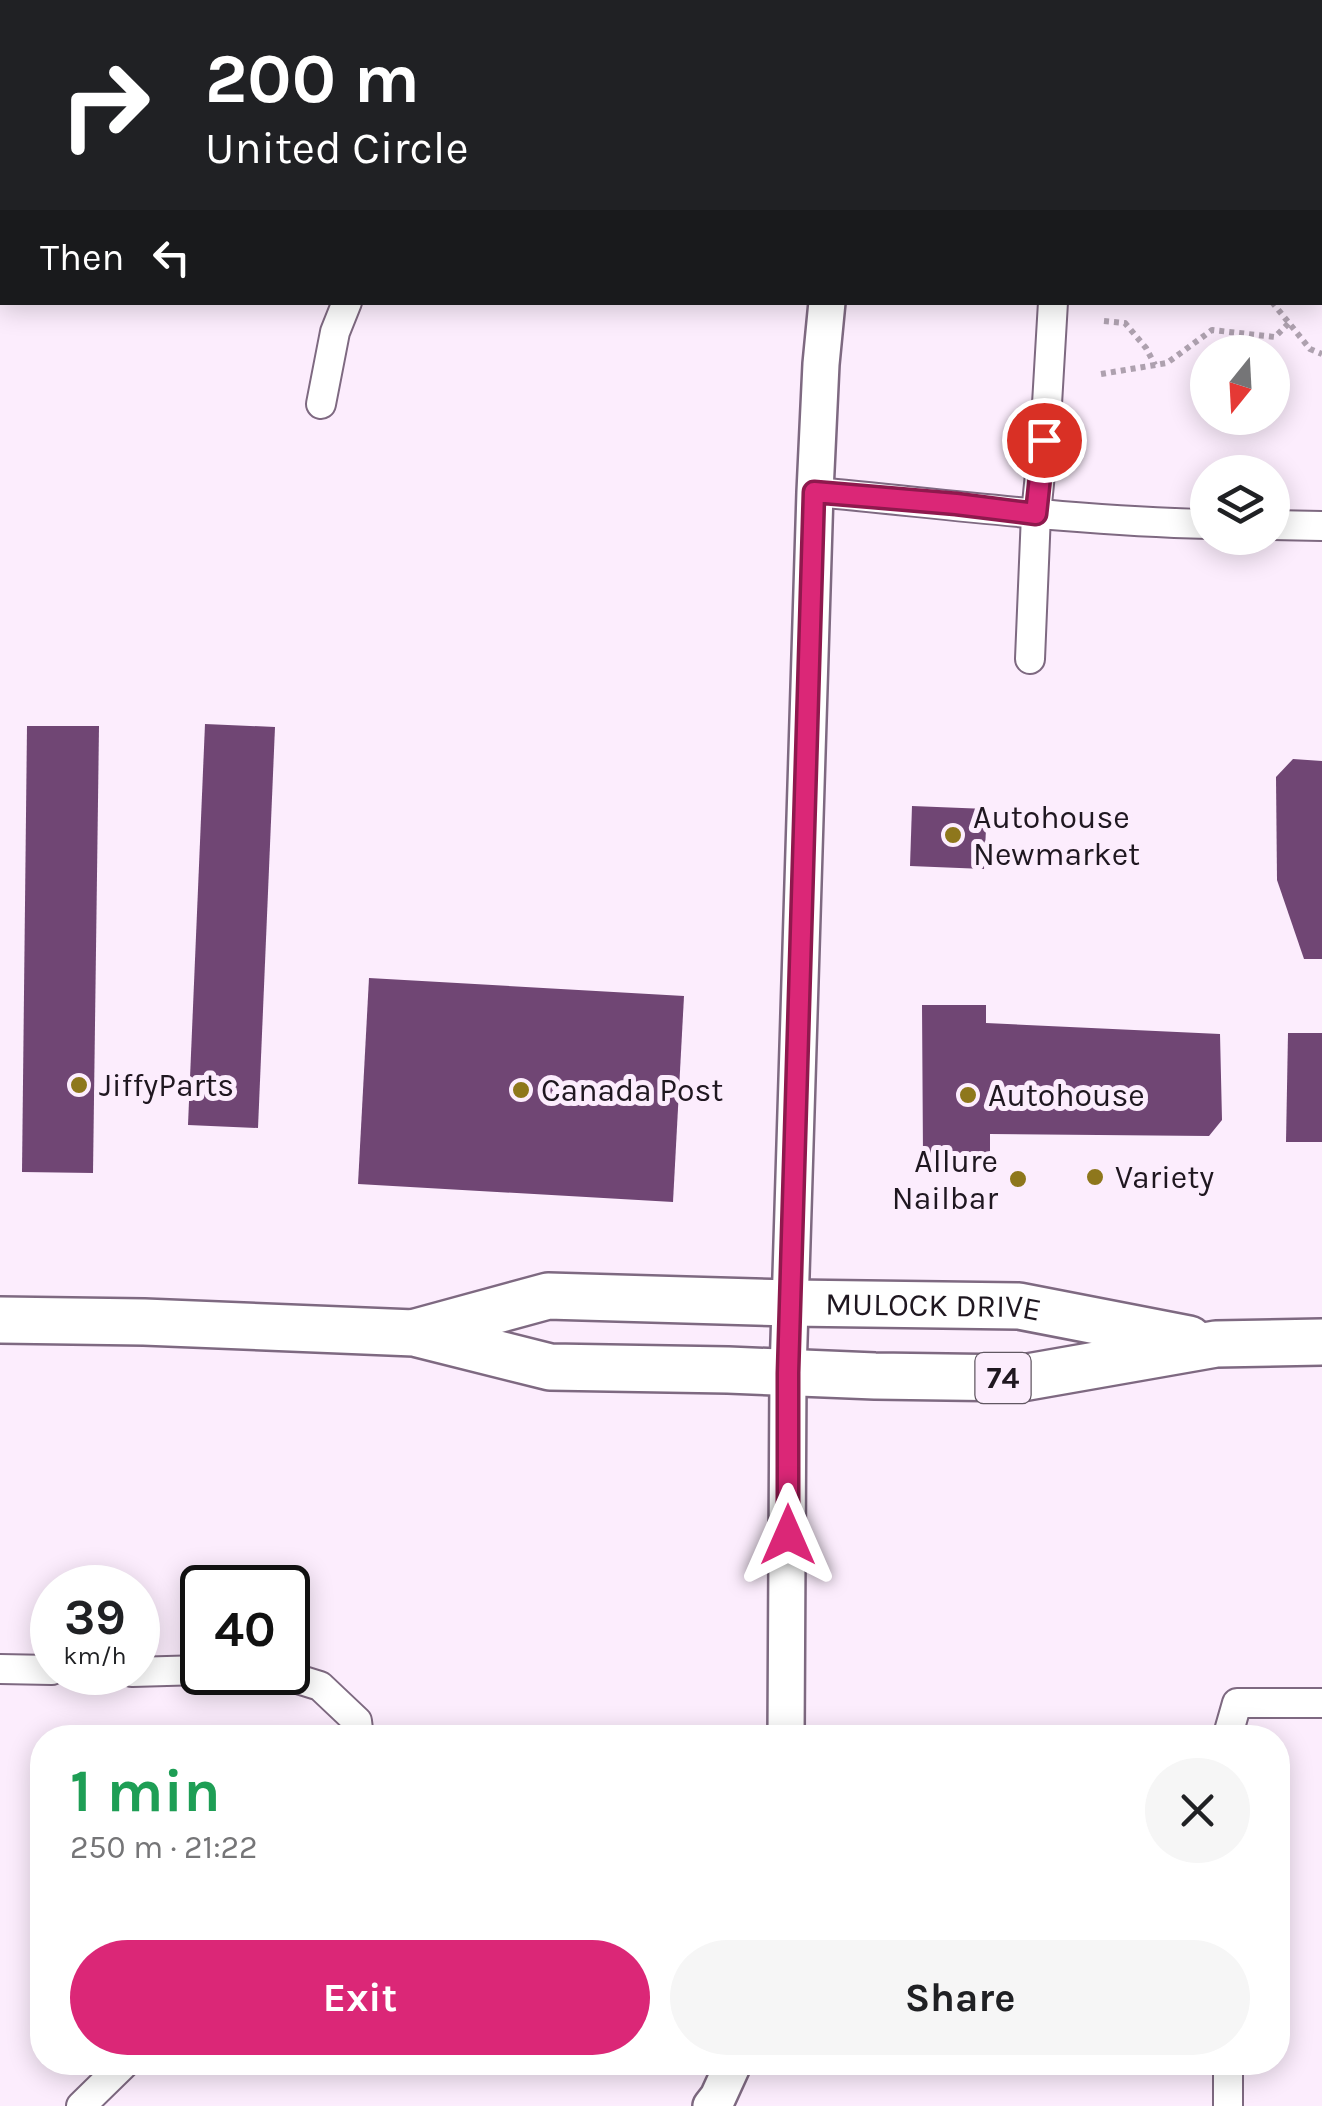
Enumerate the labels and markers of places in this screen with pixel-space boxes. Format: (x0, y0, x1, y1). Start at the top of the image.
pin (1002, 398, 1087, 483)
place label: Autohouse Newmarket (973, 799, 1140, 873)
marker: Autohouse Newmarket (942, 824, 964, 846)
place label: JiffyParts (99, 1067, 234, 1104)
place label: Canada Post (541, 1072, 723, 1109)
marker: JiffyParts (68, 1074, 90, 1096)
place label: Autohouse (988, 1077, 1145, 1114)
marker: Canada Post (510, 1079, 532, 1101)
marker: Autohouse (957, 1084, 979, 1106)
place label: Allure Nailbar (892, 1143, 998, 1217)
place label: Variety (1115, 1159, 1214, 1196)
marker: Variety (1084, 1166, 1106, 1188)
marker: Allure Nailbar (1007, 1168, 1029, 1190)

